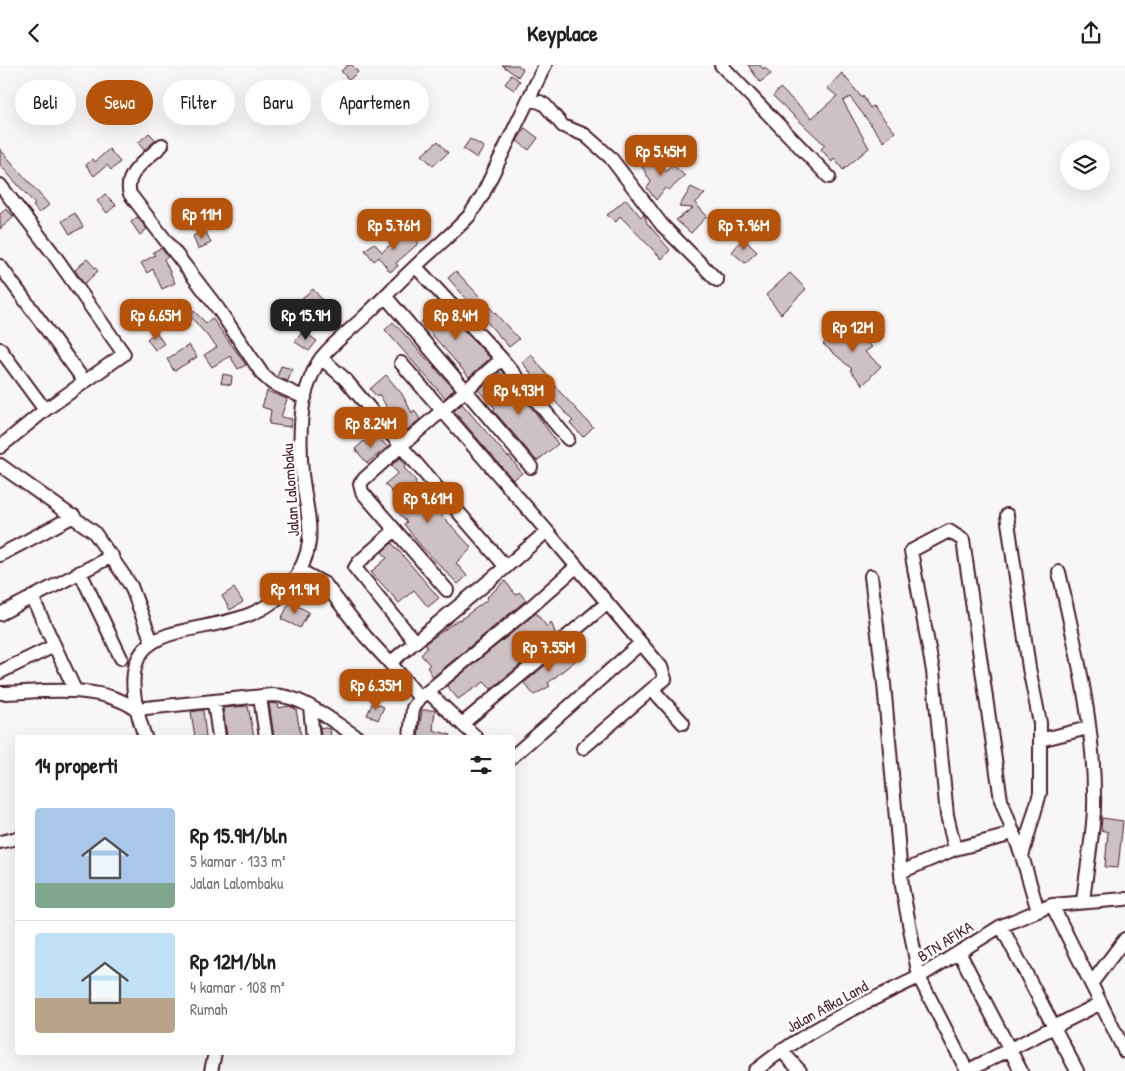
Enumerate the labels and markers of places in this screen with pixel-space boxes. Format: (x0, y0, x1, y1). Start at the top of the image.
pin: Rp 5.45M (609, 135, 713, 177)
pin: Rp 11M (161, 197, 243, 240)
pin: Rp 5.76M (342, 209, 446, 251)
pin: Rp 7.96M (692, 209, 796, 251)
pin: Rp 6.65M (104, 299, 208, 341)
pin: Rp 15.9M (254, 299, 358, 341)
pin: Rp 8.4M (410, 299, 502, 341)
pin: Rp 12M (812, 311, 894, 353)
pin: Rp 4.93M (467, 373, 571, 416)
pin: Rp 8.24M (319, 407, 423, 449)
pin: Rp 9.61M (376, 481, 480, 524)
pin: Rp 11.9M (243, 573, 347, 615)
pin: Rp 7.55M (497, 631, 601, 673)
pin: Rp 6.35M (324, 669, 428, 711)

